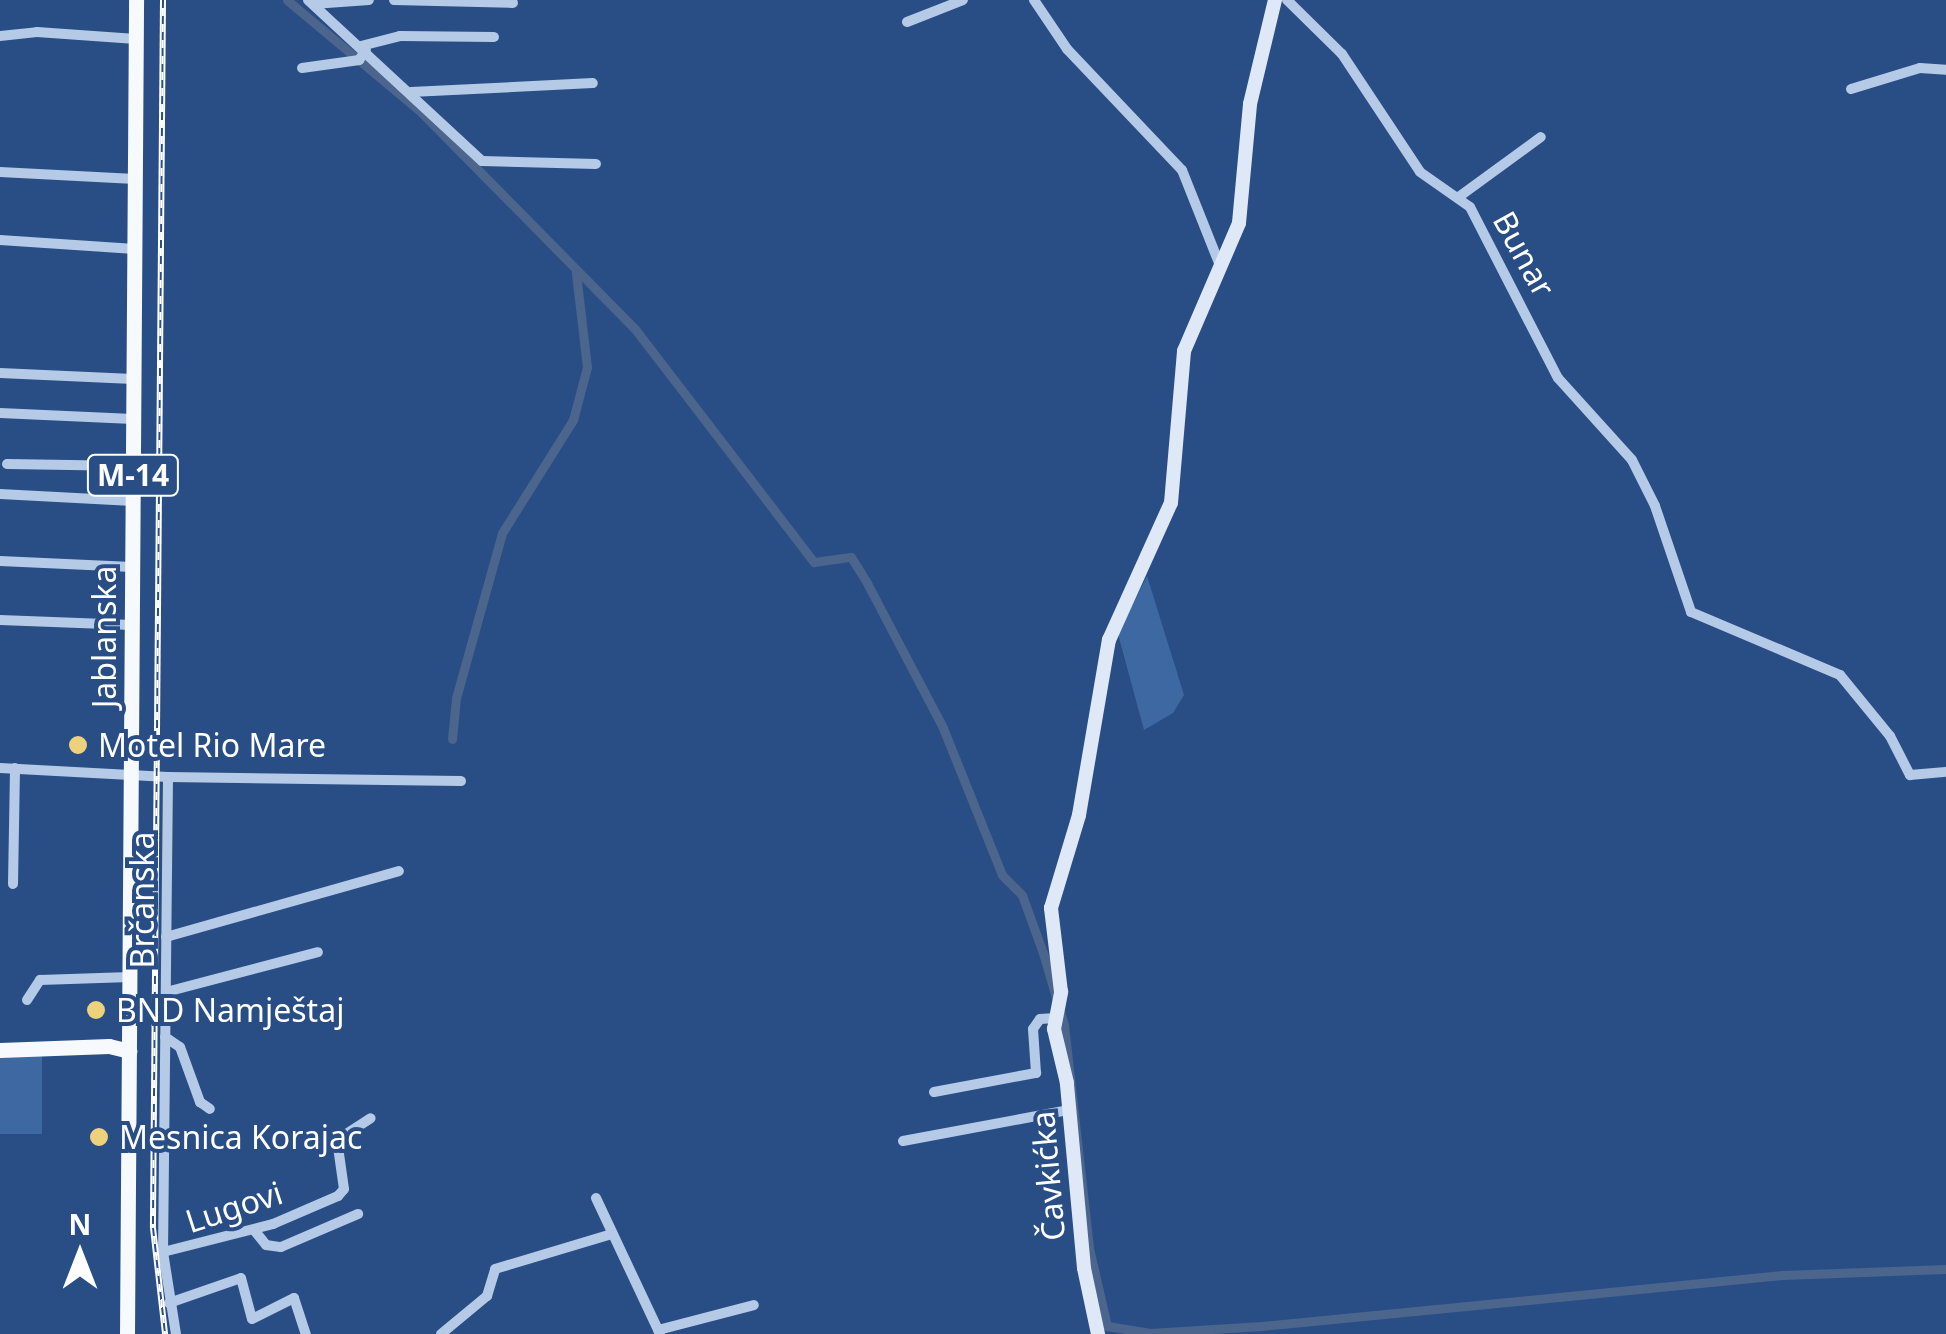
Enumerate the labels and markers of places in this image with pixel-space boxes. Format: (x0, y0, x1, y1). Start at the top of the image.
place label: Motel Rio Mare (98, 726, 326, 764)
marker: Motel Rio Mare (67, 734, 89, 756)
place label: BND Namještaj (116, 991, 344, 1029)
marker: BND Namještaj (85, 999, 107, 1021)
place label: Mesnica Korajac (119, 1118, 362, 1156)
marker: Mesnica Korajac (88, 1126, 110, 1148)

